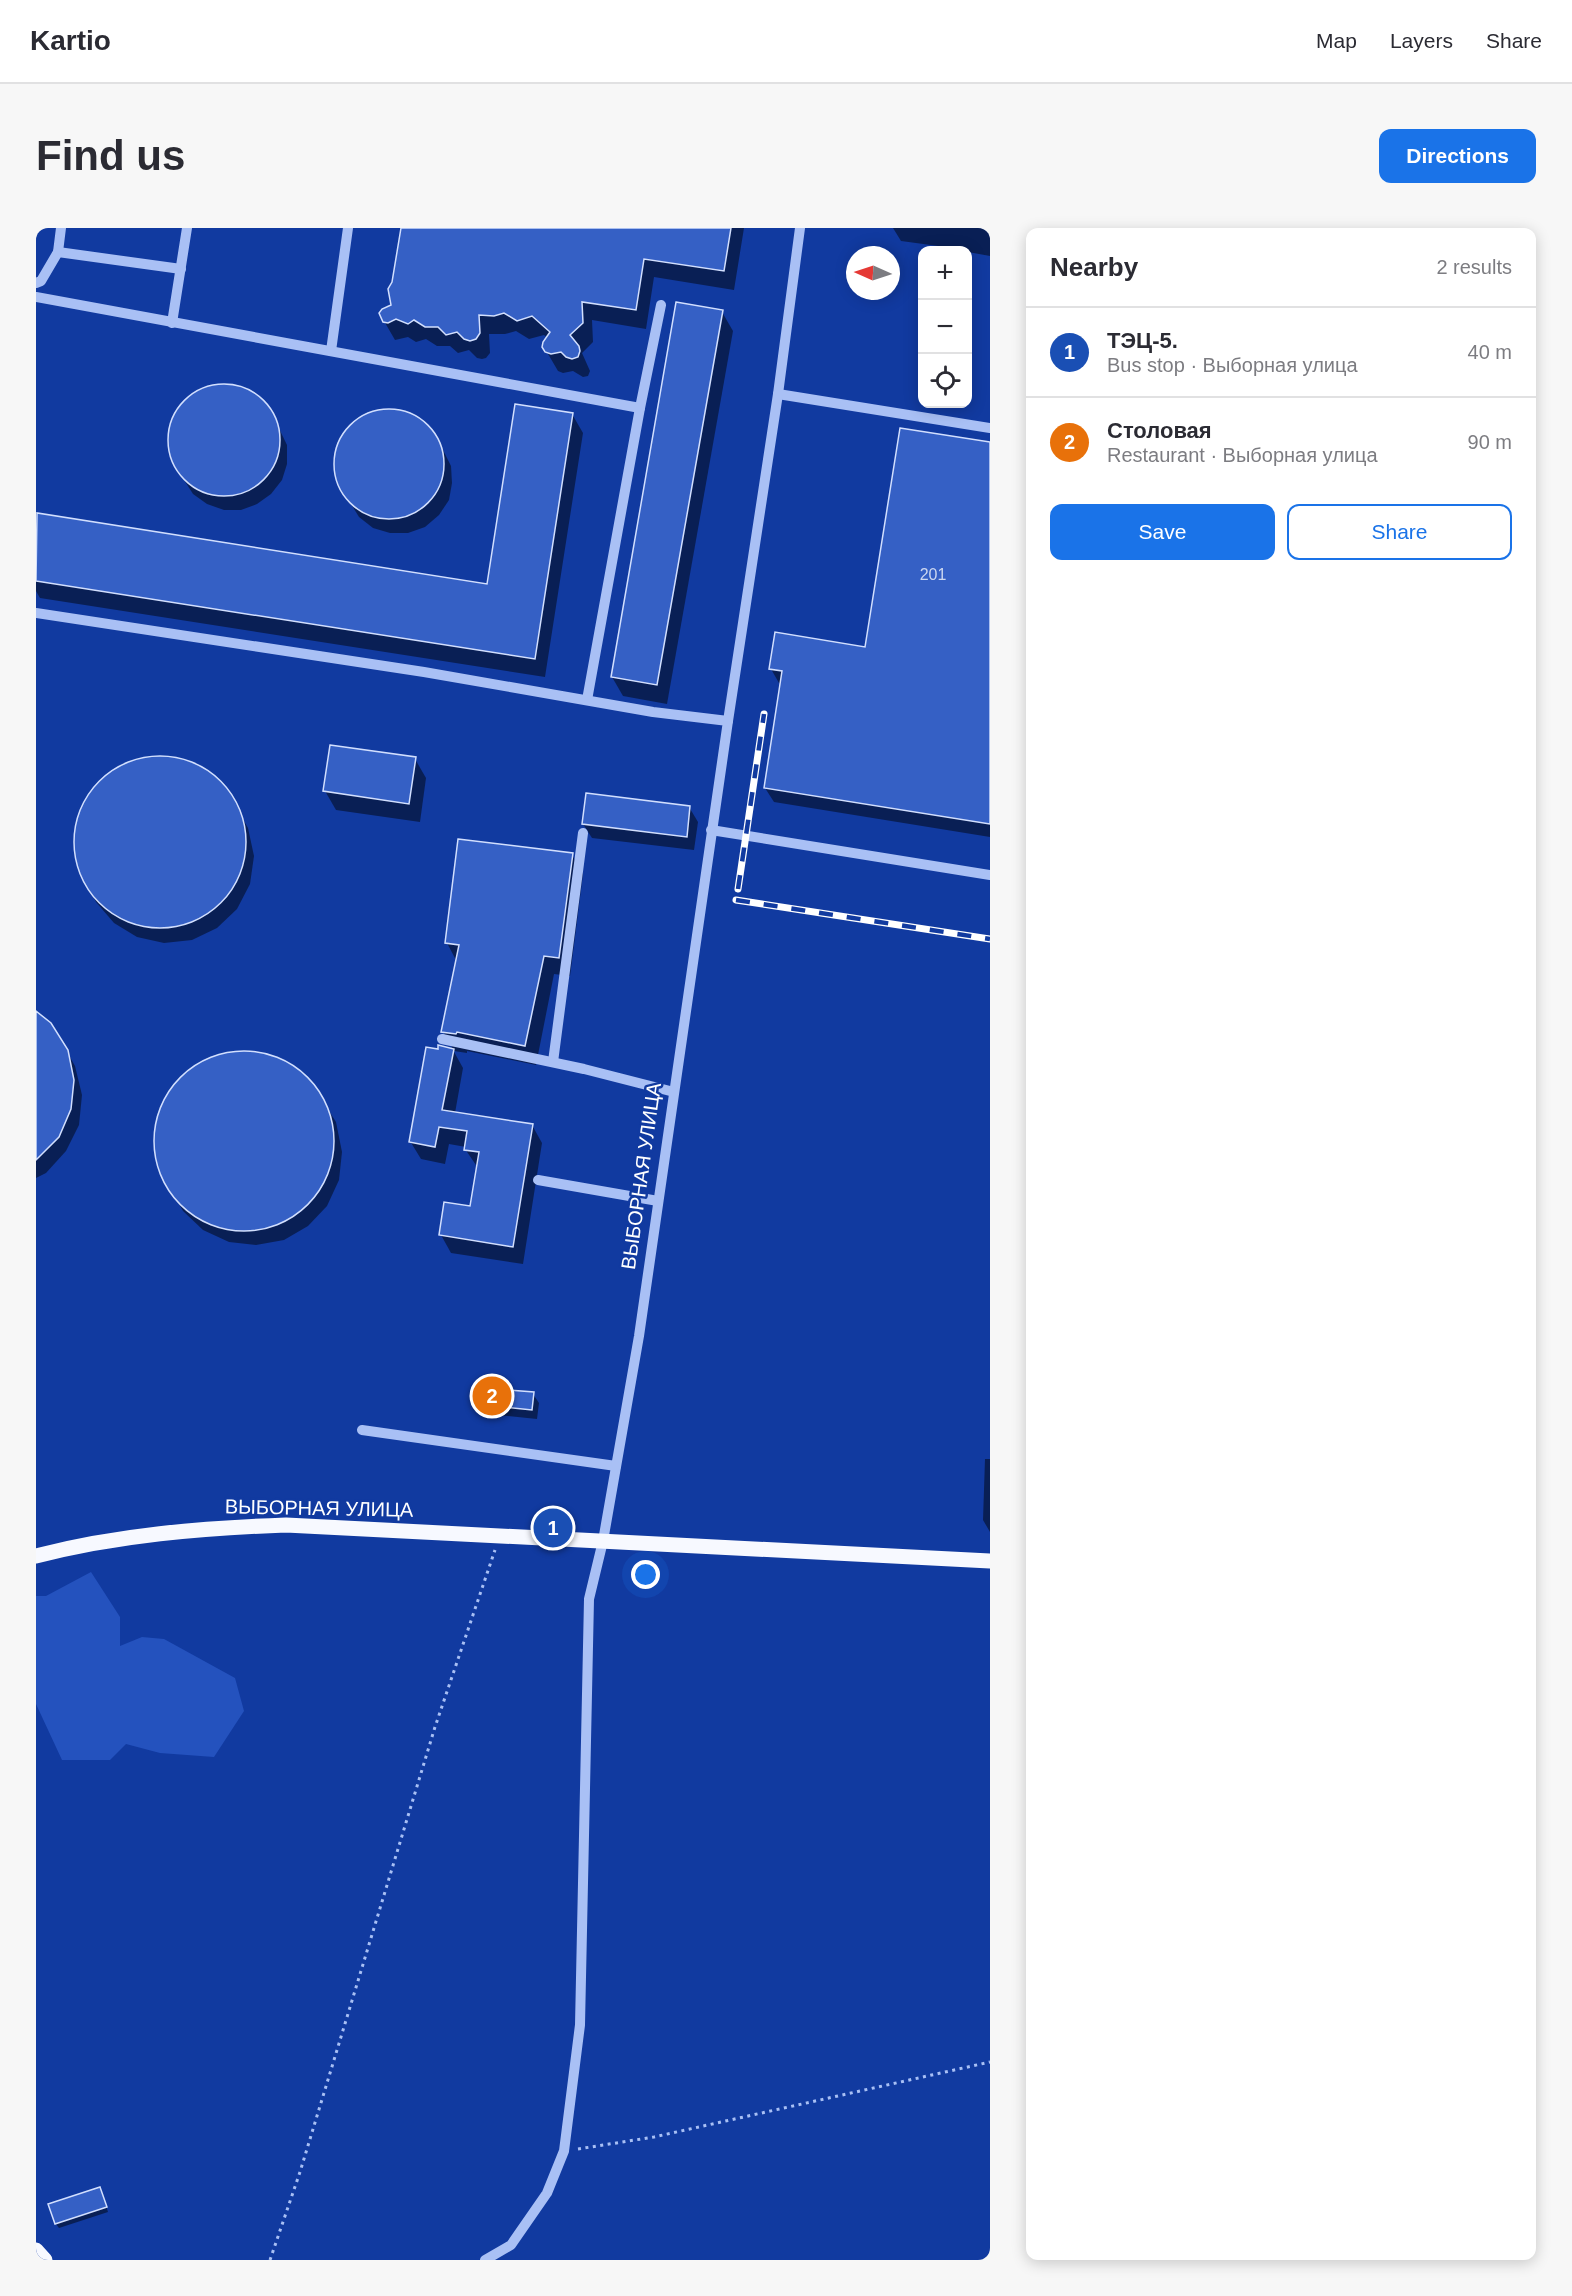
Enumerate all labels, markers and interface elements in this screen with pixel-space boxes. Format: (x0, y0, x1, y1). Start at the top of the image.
text: Kartio (30, 25, 111, 56)
text: Map (1316, 29, 1357, 52)
text: Layers (1390, 29, 1453, 52)
text: Share (1486, 29, 1542, 52)
button: Directions (1379, 129, 1536, 183)
text: Find us (36, 132, 185, 179)
north arrow (846, 246, 900, 300)
map controls (918, 246, 972, 408)
button: + (918, 246, 972, 300)
text: Nearby (1050, 252, 1138, 282)
text: 2 results (1436, 256, 1512, 278)
button: − (918, 300, 972, 354)
text: ТЭЦ-5. (1107, 328, 1178, 353)
text: 1 (1064, 341, 1075, 363)
text: 40 m (1468, 341, 1512, 363)
button: locate (918, 354, 972, 408)
text: Bus stop · Выборная улица (1107, 354, 1358, 376)
text: Столовая (1107, 418, 1212, 443)
text: 2 (1064, 431, 1075, 453)
text: 90 m (1468, 431, 1512, 453)
text: Restaurant · Выборная улица (1107, 444, 1378, 466)
button: Save (1050, 504, 1275, 560)
button: Share (1287, 504, 1512, 560)
house number: 201 (920, 566, 946, 583)
street label: ВЫБОРНАЯ УЛИЦА (617, 1081, 665, 1271)
pin: 2 (472, 1374, 512, 1418)
street label: ВЫБОРНАЯ УЛИЦА (225, 1495, 414, 1521)
pin: 1 (534, 1506, 572, 1550)
your location (631, 1560, 660, 1589)

